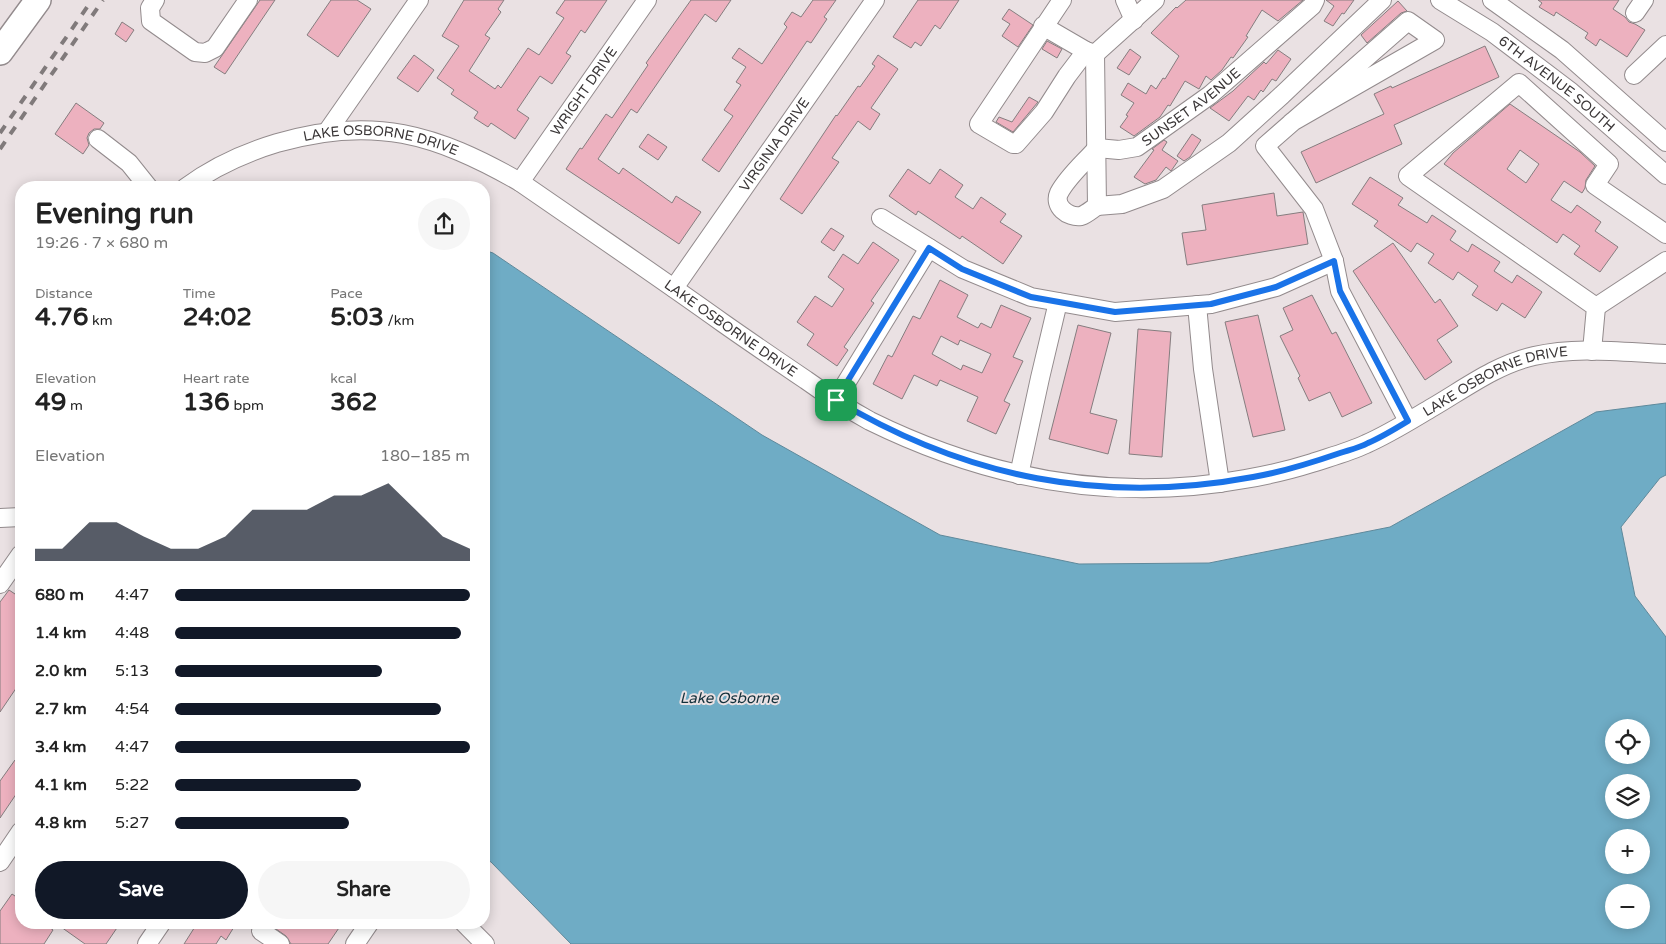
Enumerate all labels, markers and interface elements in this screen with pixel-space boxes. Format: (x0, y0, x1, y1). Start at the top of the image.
street label: 6TH AVENUE SOUTH (1495, 32, 1618, 136)
street label: WRIGHT DRIVE (547, 43, 621, 139)
street label: SUNSET AVENUE (1138, 64, 1244, 150)
street label: VIRGINIA DRIVE (736, 94, 813, 195)
street label: LAKE OSBORNE DRIVE (302, 122, 461, 159)
text: Evening run (35, 197, 194, 231)
button: share (418, 198, 470, 250)
text: 19:26 · 7 × 680 m (35, 233, 168, 253)
street label: LAKE OSBORNE DRIVE (661, 276, 800, 381)
text: Distance (35, 285, 93, 302)
text: Time (183, 285, 215, 302)
text: Pace (330, 285, 363, 302)
text: 4.76 (35, 302, 88, 332)
text: 24:02 (183, 302, 252, 332)
text: 5:03 (330, 302, 384, 332)
text: km (88, 312, 112, 329)
text: /km (384, 312, 414, 329)
street label: LAKE OSBORNE DRIVE (1420, 343, 1569, 420)
text: Elevation (35, 370, 96, 387)
text: Heart rate (183, 370, 249, 387)
text: kcal (330, 370, 357, 387)
pin (815, 379, 857, 421)
icon: arrive (822, 386, 850, 414)
text: 49 (35, 387, 66, 417)
text: 136 (183, 387, 230, 417)
text: 362 (330, 387, 377, 417)
text: m (66, 397, 83, 414)
text: bpm (230, 397, 264, 414)
text: Elevation (35, 446, 105, 466)
text: 180–185 m (380, 446, 470, 466)
text: 680 m (35, 585, 84, 605)
text: 4:47 (115, 585, 149, 605)
text: 1.4 km (35, 623, 87, 643)
text: 4:48 (115, 623, 149, 643)
text: 2.0 km (35, 661, 87, 681)
text: 5:13 (115, 661, 149, 681)
water label: Lake Osborne (680, 689, 780, 707)
text: 2.7 km (35, 699, 87, 719)
text: 4:54 (115, 699, 149, 719)
map controls (1605, 719, 1650, 929)
button: locate (1605, 719, 1650, 764)
text: 3.4 km (35, 737, 87, 757)
text: 4:47 (115, 737, 149, 757)
button: layers (1605, 774, 1650, 819)
text: 4.1 km (35, 775, 87, 795)
text: 5:22 (115, 775, 149, 795)
text: 4.8 km (35, 813, 87, 833)
text: 5:27 (115, 813, 149, 833)
button: + (1605, 829, 1650, 874)
button: Save (35, 861, 248, 919)
button: Share (258, 861, 470, 919)
button: − (1605, 884, 1650, 929)

